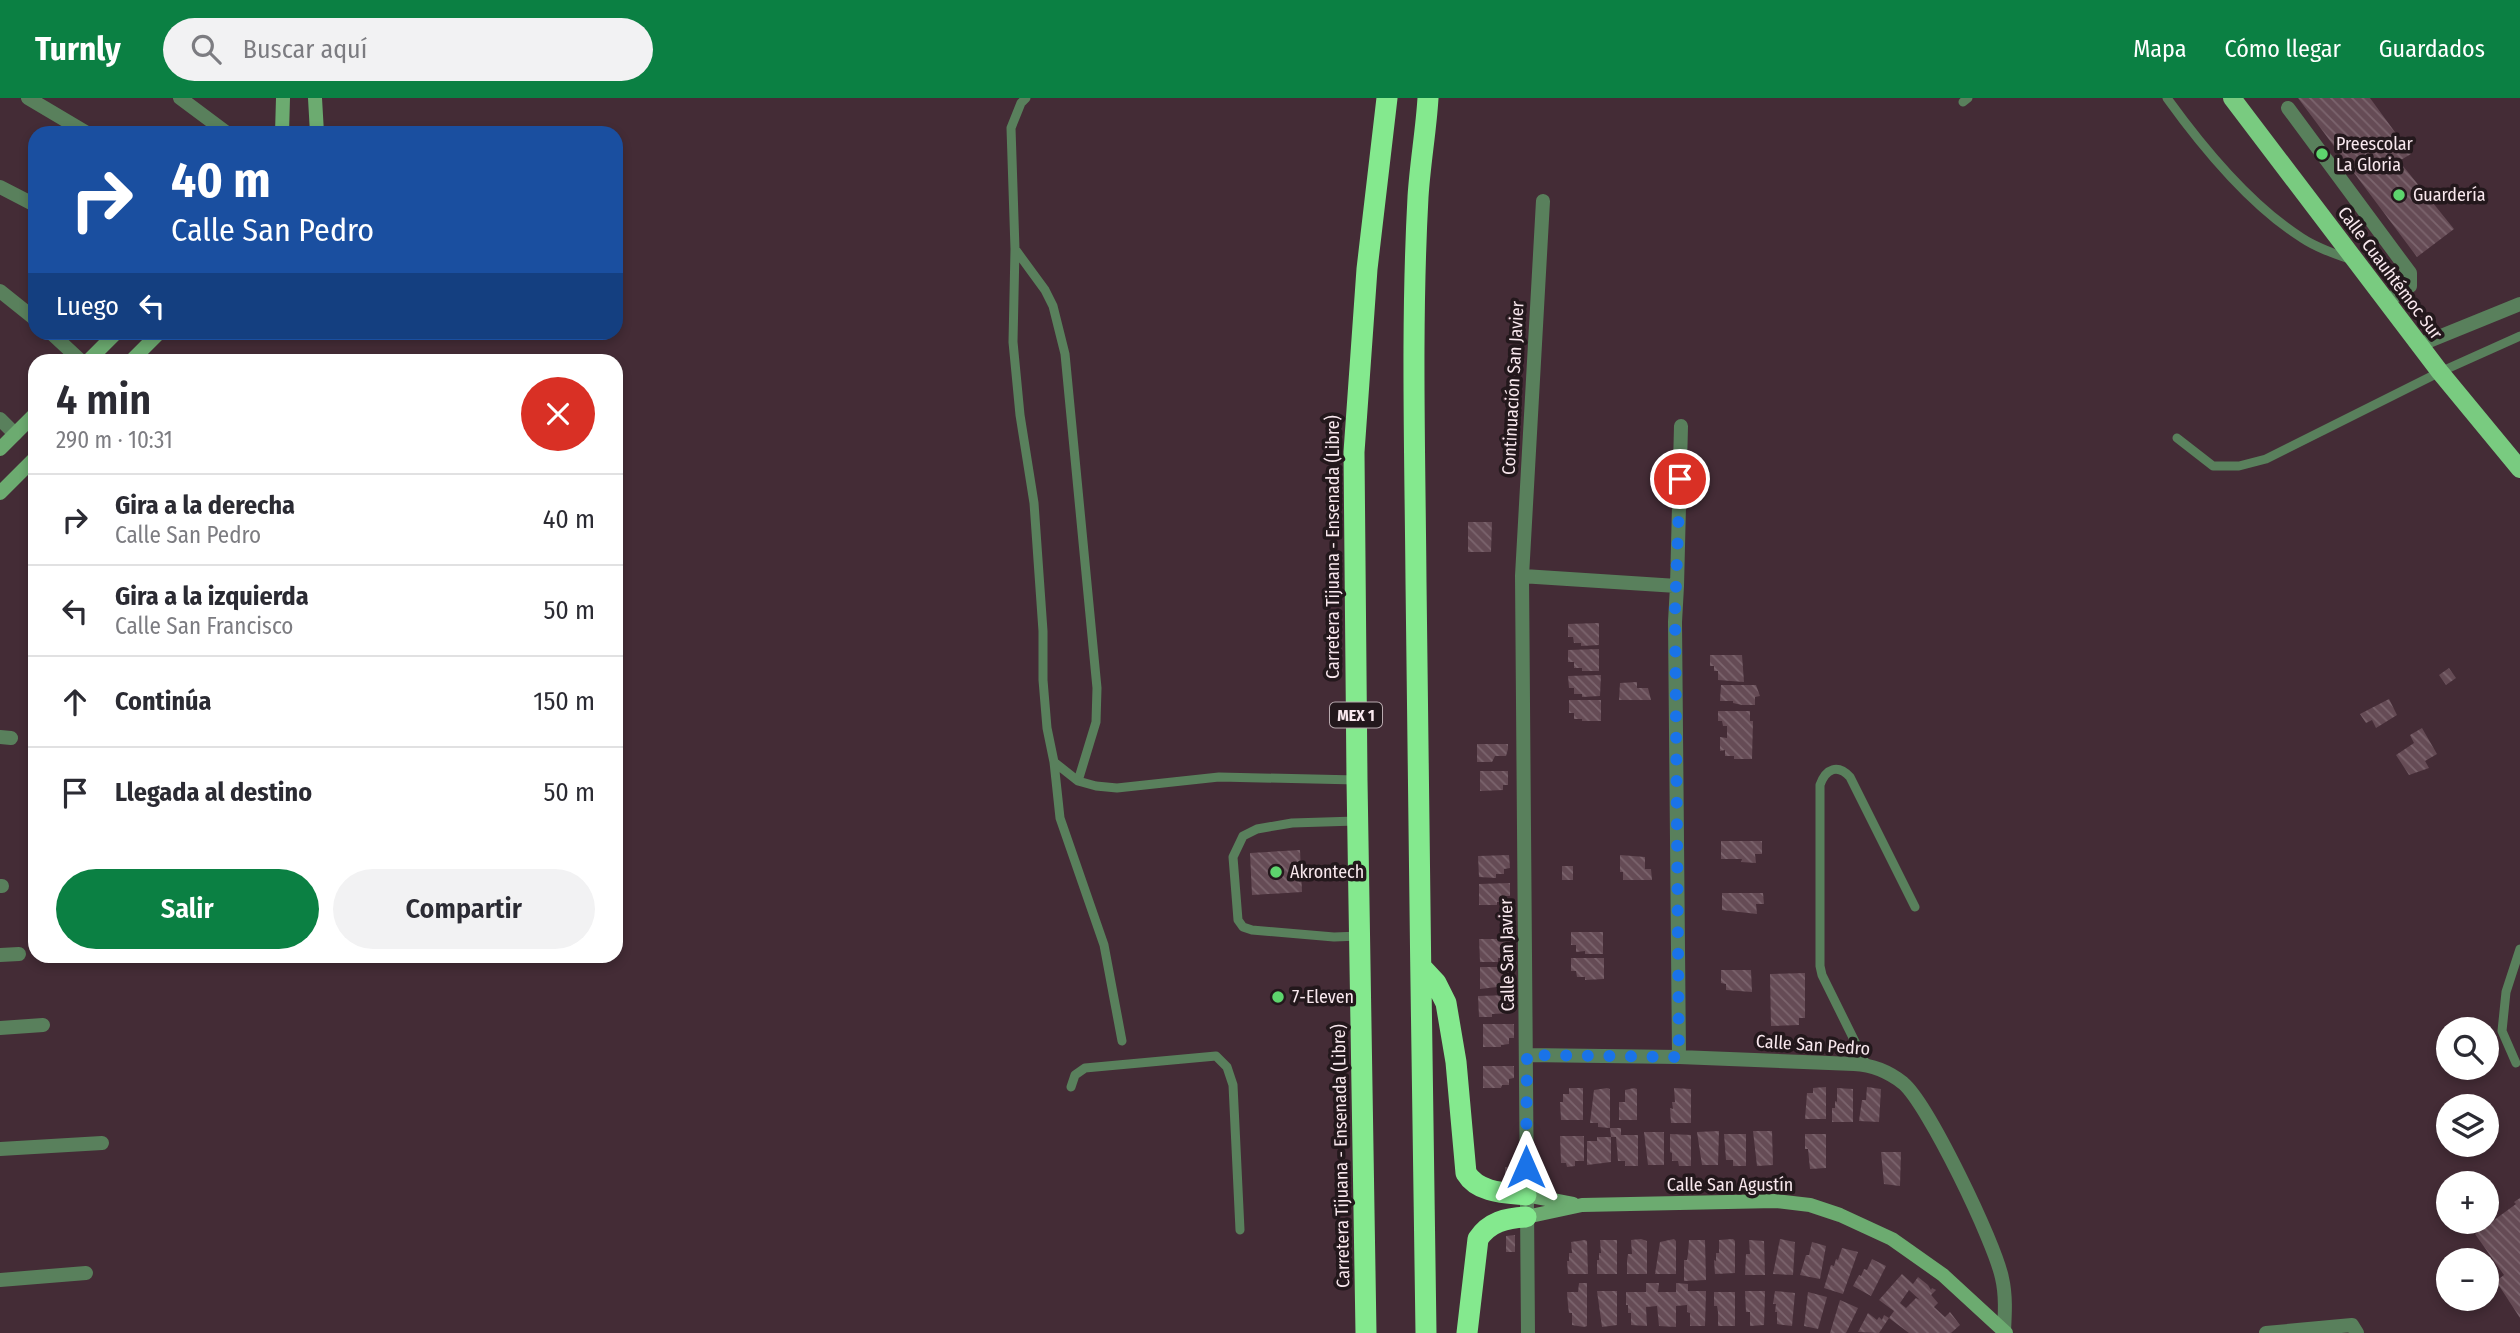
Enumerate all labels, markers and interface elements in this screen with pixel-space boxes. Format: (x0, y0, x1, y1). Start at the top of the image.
search box (163, 18, 653, 81)
text: Turnly (35, 29, 121, 69)
icon: search (187, 30, 225, 68)
text: Buscar aquí (243, 34, 367, 65)
text: Mapa (2133, 35, 2186, 63)
text: Cómo llegar (2224, 35, 2341, 63)
text: Guardados (2379, 35, 2485, 63)
place label: Preescolar La Gloria (2336, 133, 2414, 176)
marker: Preescolar La Gloria (2314, 146, 2330, 162)
text: 40 m (171, 151, 271, 210)
icon: right (56, 154, 147, 245)
place label: Guardería (2413, 184, 2486, 206)
marker: Guardería (2391, 187, 2407, 203)
street label: Calle Cuauhtémoc Sur (2333, 202, 2448, 344)
text: Calle San Pedro (171, 211, 374, 249)
icon: left (133, 287, 171, 325)
text: Luego (56, 291, 119, 322)
street label: Continuación San Javier (1497, 300, 1529, 475)
text: 4 min (56, 375, 151, 425)
button: close (521, 377, 595, 451)
street label: Carretera Tijuana - Ensenada (Libre) (1322, 415, 1344, 679)
text: 290 m · 10:31 (56, 426, 173, 454)
pin (1650, 449, 1710, 509)
icon: arrive (1661, 460, 1699, 498)
text: Gira a la derecha (115, 490, 295, 521)
icon: right (56, 501, 94, 539)
text: 40 m (543, 504, 595, 535)
text: Calle San Pedro (115, 521, 261, 549)
text: Gira a la izquierda (115, 581, 309, 612)
icon: left (56, 592, 94, 630)
text: 50 m (543, 595, 595, 626)
text: Calle San Francisco (115, 612, 293, 640)
icon: ahead (56, 683, 94, 721)
text: Continúa (115, 686, 212, 717)
text: 150 m (533, 686, 595, 717)
road number: MEX 1 (1330, 702, 1382, 728)
icon: arrive (56, 774, 94, 812)
text: Llegada al destino (115, 777, 312, 808)
text: 50 m (543, 777, 595, 808)
place label: Akrontech (1290, 861, 1364, 883)
marker: Akrontech (1268, 864, 1284, 880)
button: Salir (56, 869, 319, 949)
button: Compartir (333, 869, 595, 949)
street label: Calle San Javier (1495, 898, 1519, 1012)
place label: 7-Eleven (1292, 986, 1354, 1008)
marker: 7-Eleven (1270, 989, 1286, 1005)
map controls (2436, 1017, 2499, 1311)
button: search (2436, 1017, 2499, 1080)
street label: Carretera Tijuana - Ensenada (Libre) (1328, 1024, 1354, 1288)
street label: Calle San Pedro (1755, 1030, 1871, 1060)
button: layers (2436, 1094, 2499, 1157)
position arrow (1489, 1130, 1563, 1204)
button: + (2436, 1171, 2499, 1234)
street label: Calle San Agustín (1667, 1174, 1793, 1196)
button: − (2436, 1248, 2499, 1311)

